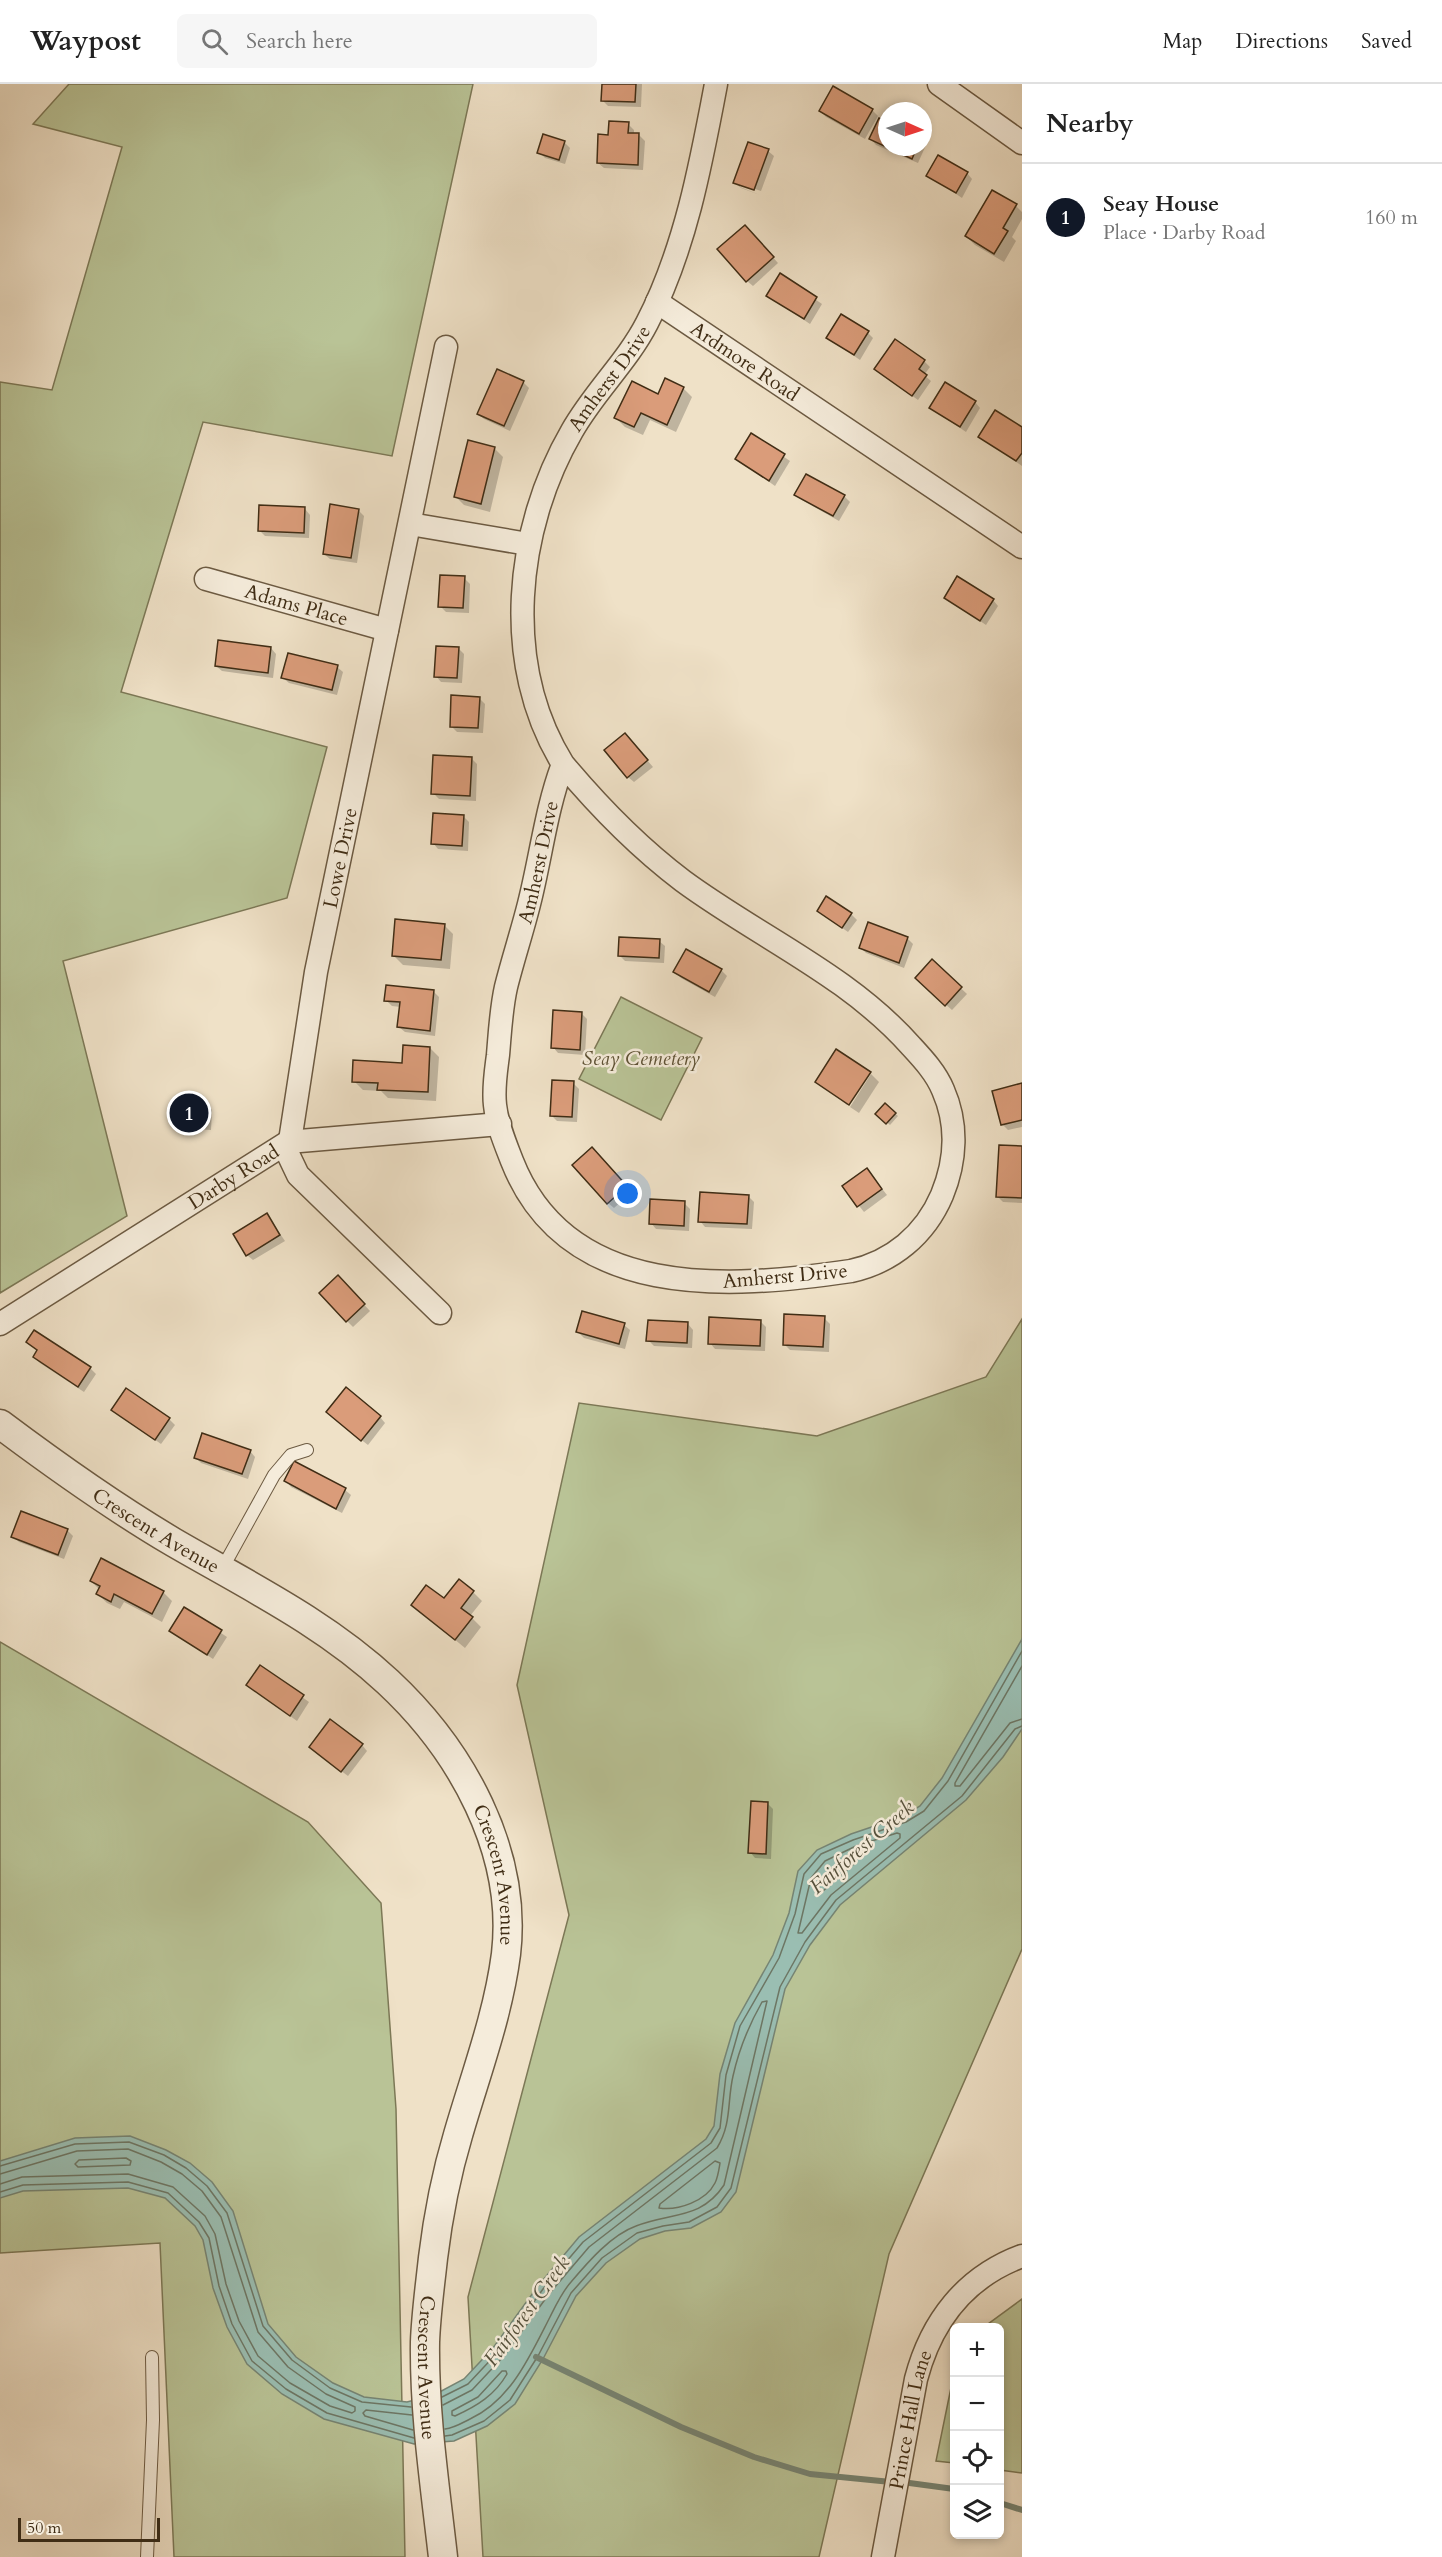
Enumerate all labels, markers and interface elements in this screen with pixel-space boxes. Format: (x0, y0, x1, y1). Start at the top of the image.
search box (177, 14, 597, 68)
text: Waypost (30, 22, 141, 60)
icon: search (198, 25, 231, 58)
text: Search here (246, 26, 353, 56)
text: Map (1162, 27, 1202, 56)
text: Directions (1235, 27, 1328, 56)
text: Saved (1361, 27, 1412, 56)
north arrow (878, 102, 932, 156)
text: Nearby (1046, 106, 1134, 141)
text: Seay House (1103, 189, 1219, 219)
text: 1 (1060, 204, 1071, 231)
text: 160 m (1365, 204, 1418, 231)
text: Place · Darby Road (1103, 219, 1265, 246)
street label: Ardmore Road (685, 315, 805, 407)
street label: Amherst Drive (561, 320, 657, 436)
street label: Adams Place (242, 577, 351, 632)
street label: Amherst Drive (511, 798, 565, 927)
street label: Lowe Drive (316, 805, 363, 910)
park label: Seay Cemetery (582, 1045, 700, 1072)
pin: 1 (170, 1090, 208, 1136)
street label: Darby Road (183, 1137, 284, 1215)
your location (613, 1179, 642, 1208)
street label: Amherst Drive (721, 1257, 849, 1295)
street label: Crescent Avenue (87, 1481, 225, 1579)
water label: Fairforest Creek (803, 1793, 921, 1901)
street label: Crescent Avenue (467, 1800, 521, 1946)
water label: Fairforest Creek (477, 2249, 577, 2372)
street label: Crescent Avenue (411, 2294, 443, 2441)
map controls (950, 2323, 1004, 2539)
button: + (950, 2323, 1004, 2377)
street label: Prince Hall Lane (882, 2346, 938, 2492)
button: − (950, 2377, 1004, 2431)
button: locate (950, 2431, 1004, 2485)
button: layers (950, 2485, 1004, 2539)
scale bar (18, 2515, 160, 2542)
text: 50 m (27, 2517, 61, 2539)

